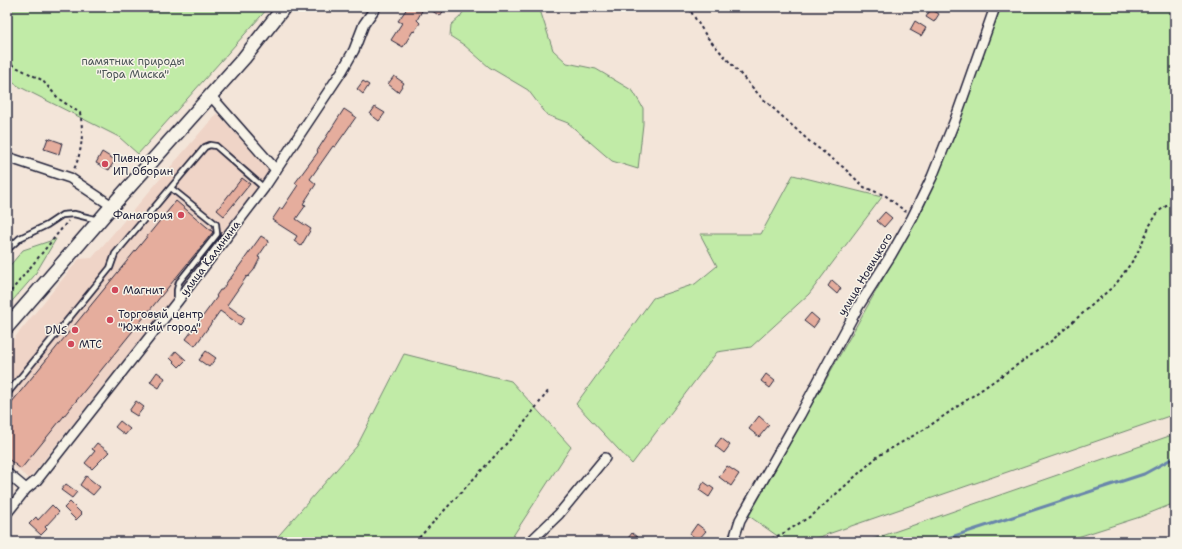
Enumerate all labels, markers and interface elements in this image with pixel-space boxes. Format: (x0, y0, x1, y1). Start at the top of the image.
park label: памятник природы "Гора Миска" (81, 54, 185, 82)
place label: Пивнарь ИП Оборин (113, 151, 173, 179)
marker: Пивнарь ИП Оборин (100, 159, 110, 169)
place label: Фанагория (113, 208, 173, 223)
marker: Фанагория (176, 210, 186, 220)
street label: улица Калинина (177, 217, 244, 299)
street label: улица Новицкого (835, 230, 896, 319)
place label: Магнит (123, 283, 164, 298)
marker: Магнит (110, 285, 120, 295)
place label: Торговый центр "Южный город" (118, 307, 204, 335)
marker: Торговый центр "Южный город" (105, 315, 115, 325)
place label: DNS (45, 323, 67, 338)
marker: DNS (70, 325, 80, 335)
place label: МТС (79, 337, 102, 352)
marker: МТС (66, 339, 76, 349)

